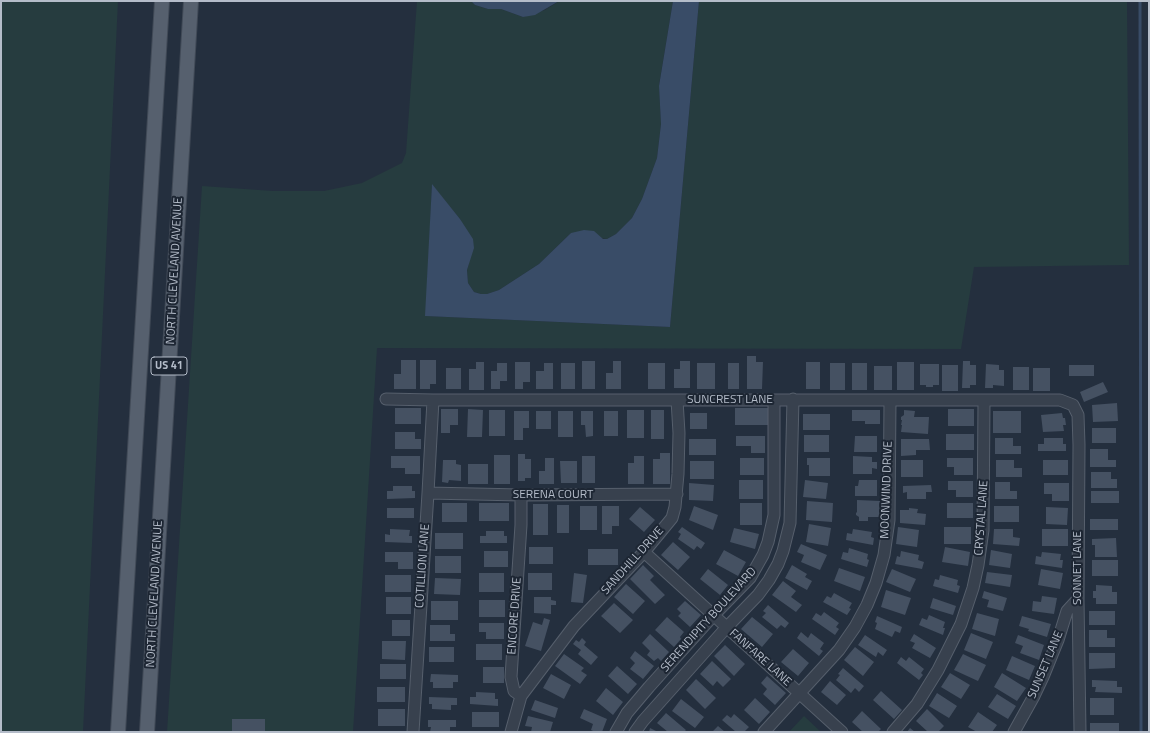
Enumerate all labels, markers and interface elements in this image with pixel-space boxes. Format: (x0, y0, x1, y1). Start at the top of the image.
street label: NORTH CLEVELAND AVENUE (164, 197, 186, 345)
road number: US 41 (151, 357, 187, 375)
street label: SUNCREST LANE (687, 393, 773, 407)
street label: MOONWIND DRIVE (878, 441, 896, 539)
street label: CRYSTAL LANE (972, 480, 992, 556)
street label: SERENA COURT (513, 488, 593, 502)
street label: NORTH CLEVELAND AVENUE (144, 520, 166, 668)
street label: COTILLION LANE (413, 524, 433, 608)
street label: SANDHILL DRIVE (599, 524, 667, 598)
street label: SONNET LANE (1071, 531, 1085, 605)
street label: SERENDIPITY BOULEVARD (658, 565, 760, 675)
street label: ENCORE DRIVE (505, 577, 525, 655)
street label: FANFARE LANE (726, 626, 794, 690)
street label: SUNSET LANE (1025, 629, 1067, 701)

